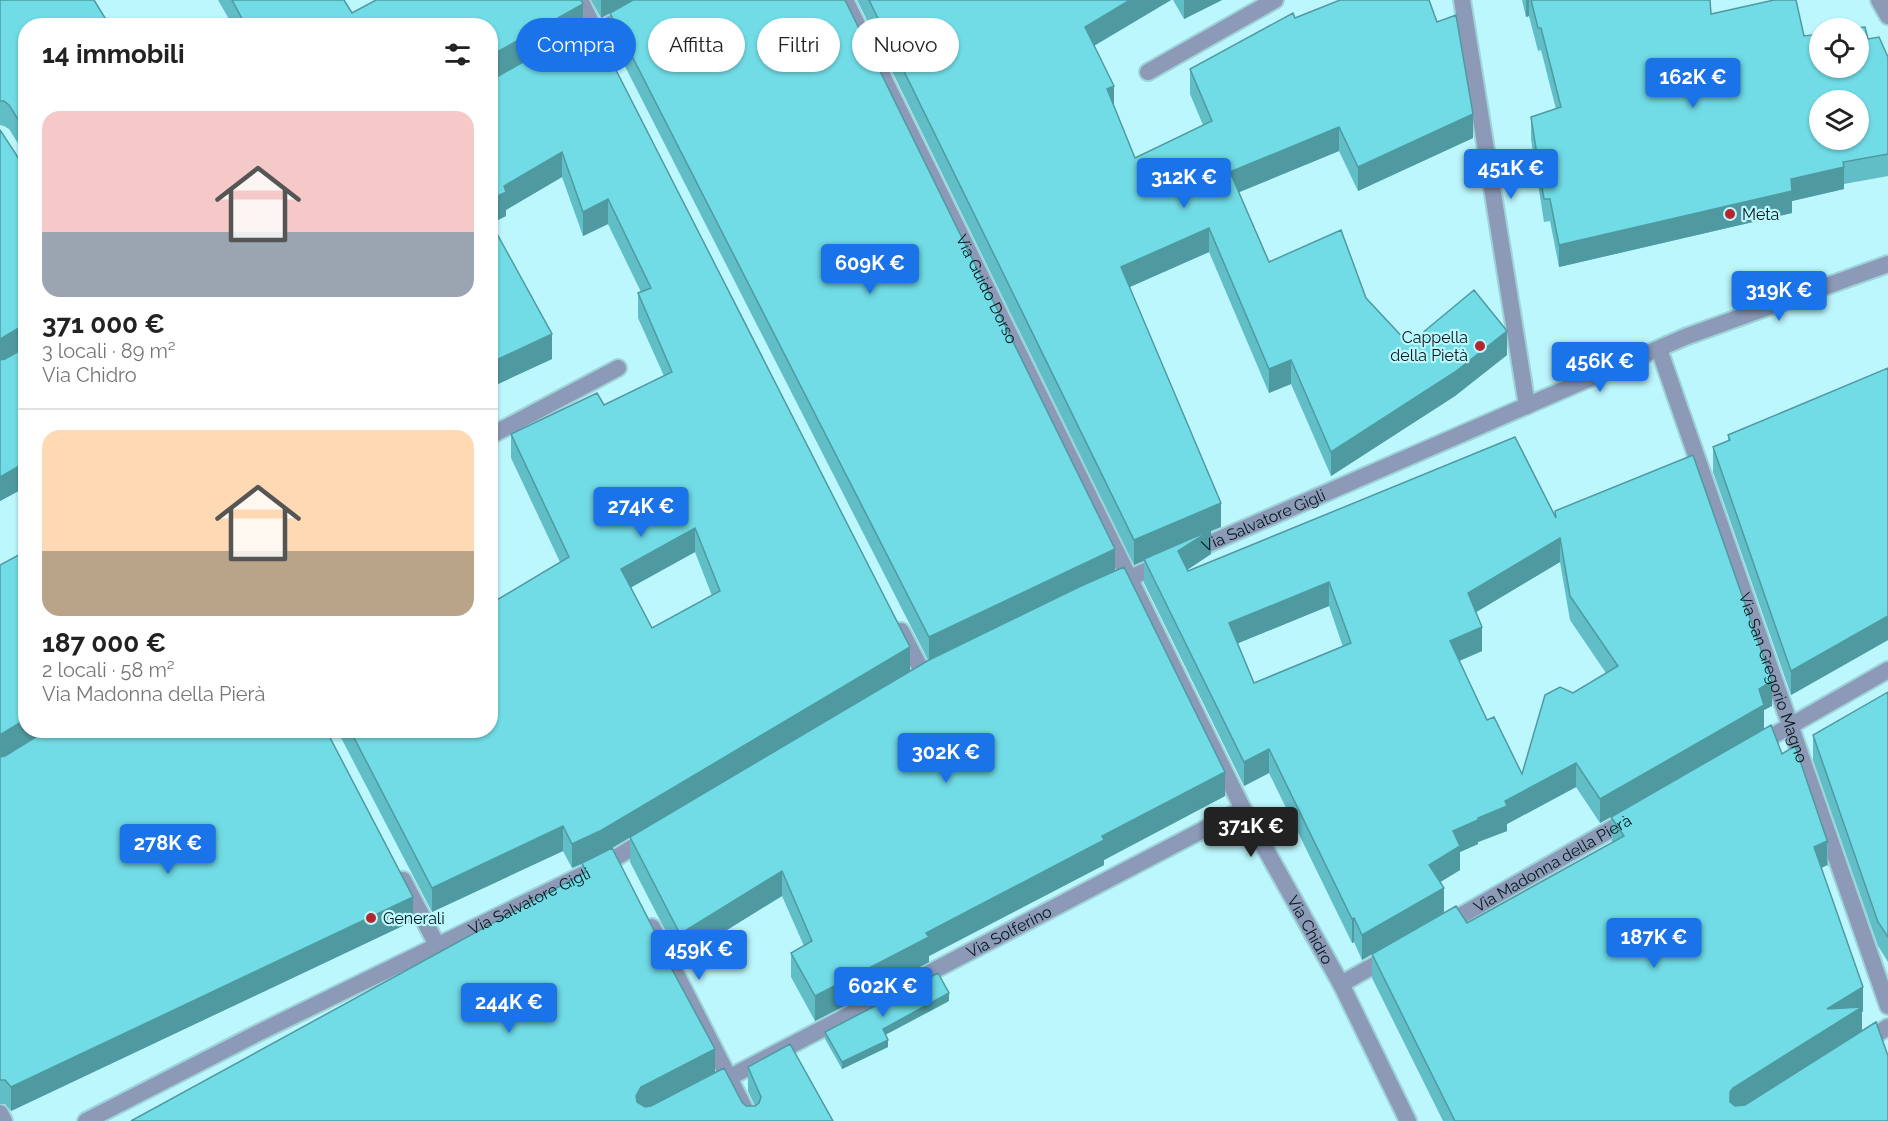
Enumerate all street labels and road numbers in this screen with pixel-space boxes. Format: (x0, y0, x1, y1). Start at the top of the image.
street label: Via Guido Dorso (952, 231, 1022, 347)
street label: Via Salvatore Gigli (1199, 485, 1328, 555)
street label: Via San Gregorio Magno (1735, 590, 1812, 765)
street label: Via Madonna della Pierà (1470, 810, 1635, 916)
street label: Via Salvatore Gigli (465, 863, 593, 939)
street label: Via Chidro (1284, 892, 1337, 967)
street label: Via Solferino (963, 901, 1055, 961)

